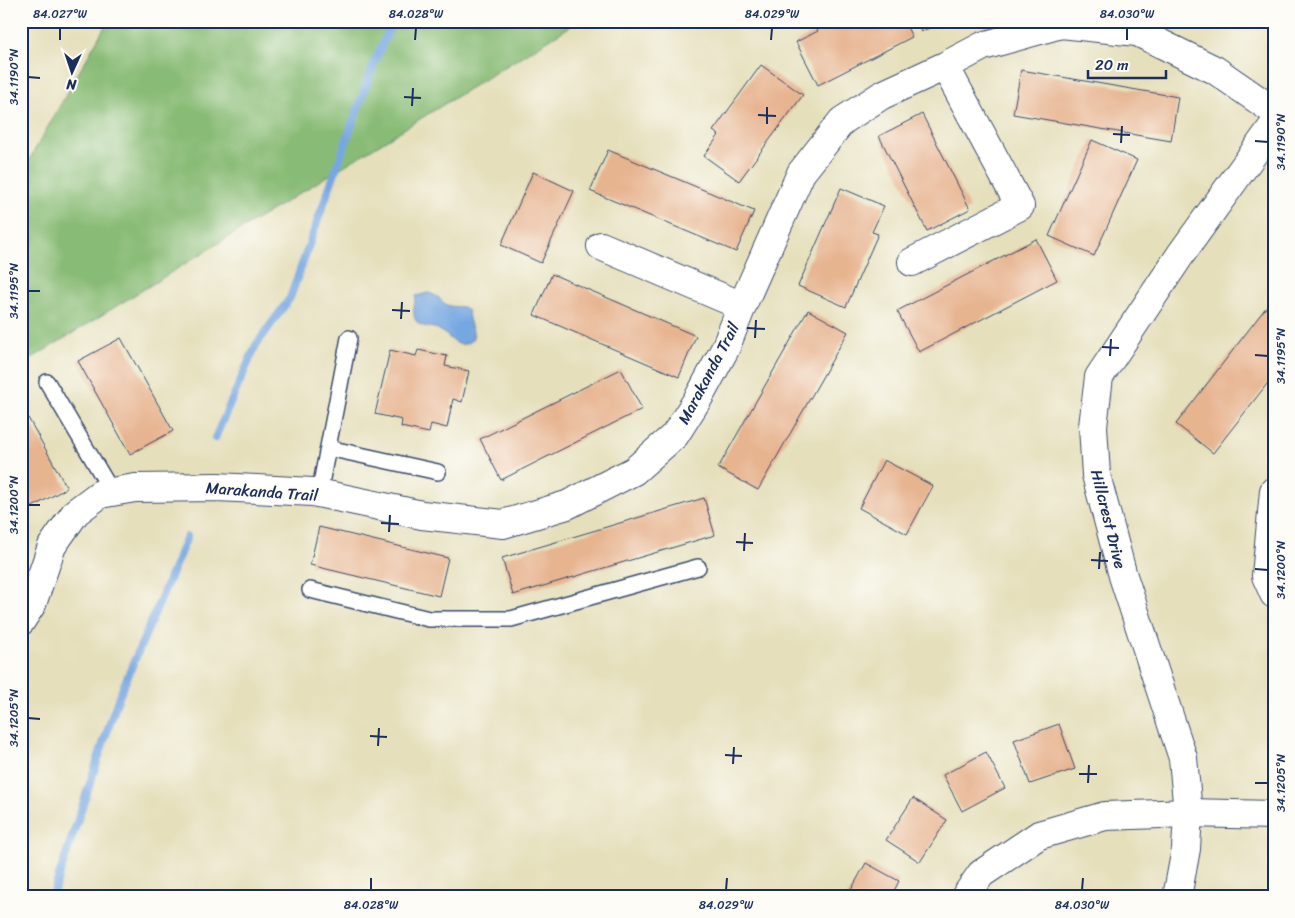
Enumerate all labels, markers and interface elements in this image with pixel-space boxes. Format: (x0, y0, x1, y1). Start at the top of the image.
text: 84.027°W (33, 3, 88, 25)
text: 84.028°W (389, 3, 444, 25)
text: 84.029°W (745, 3, 800, 25)
text: 84.030°W (1100, 3, 1155, 25)
text: 34.1190°N (3, 48, 25, 105)
north arrow (48, 48, 98, 98)
scale bar (1088, 48, 1165, 80)
text: 20 m (1095, 52, 1129, 78)
text: N (66, 72, 78, 97)
text: 34.1190°N (1270, 113, 1292, 170)
text: 34.1195°N (3, 262, 25, 319)
street label: Marakanda Trail (669, 316, 748, 430)
text: 34.1195°N (1270, 327, 1292, 384)
street label: Hillcrest Drive (1082, 466, 1135, 572)
street label: Marakanda Trail (205, 473, 320, 510)
text: 34.1200°N (3, 475, 25, 534)
text: 34.1200°N (1270, 540, 1292, 599)
text: 34.1205°N (3, 688, 25, 747)
text: 34.1205°N (1270, 753, 1292, 812)
text: 84.028°W (344, 894, 399, 916)
text: 84.029°W (699, 894, 754, 916)
text: 84.030°W (1055, 894, 1110, 916)

